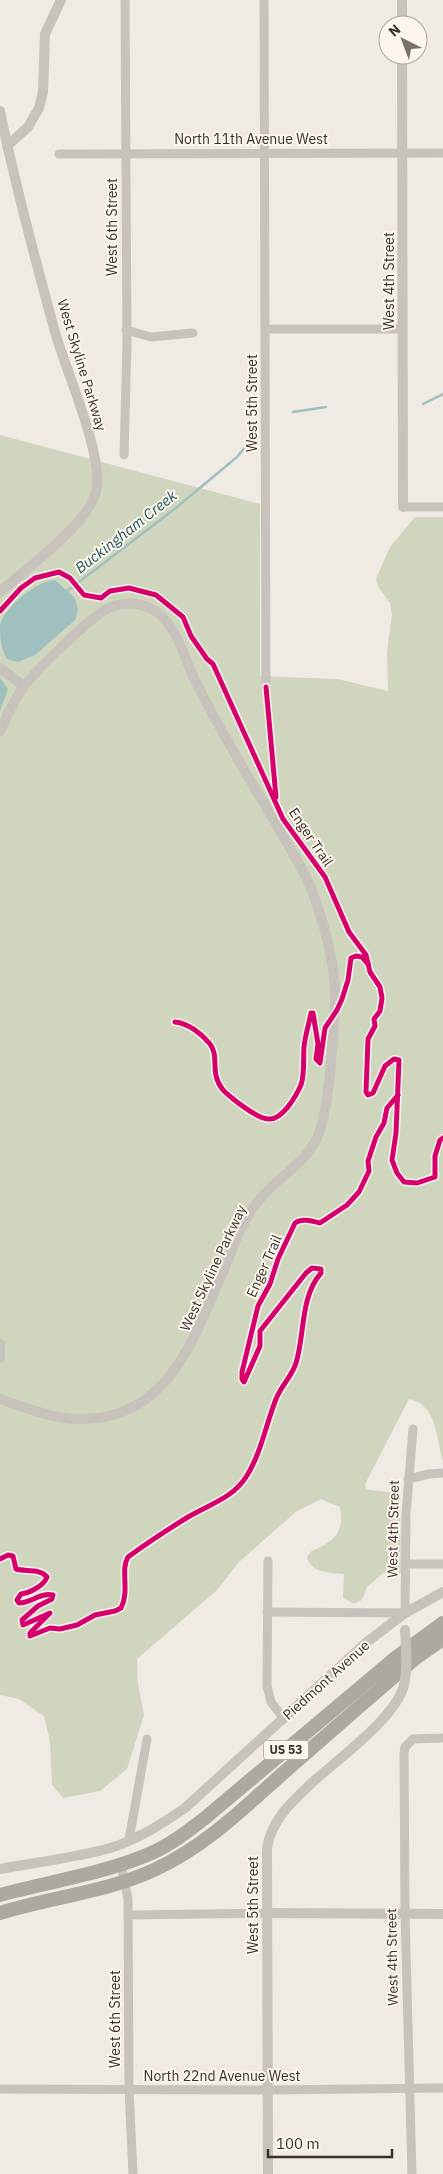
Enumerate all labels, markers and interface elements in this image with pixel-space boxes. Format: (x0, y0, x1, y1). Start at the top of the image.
north arrow (378, 15, 428, 65)
text: N (385, 20, 404, 40)
street label: North 11th Avenue West (174, 130, 328, 148)
street label: West 6th Street (103, 178, 121, 276)
street label: West 4th Street (380, 232, 398, 330)
street label: West Skyline Parkway (53, 297, 111, 433)
street label: West 5th Street (243, 354, 261, 452)
water label: Buckingham Creek (71, 486, 181, 577)
street label: Enger Trail (285, 804, 337, 870)
street label: West Skyline Parkway (176, 1202, 250, 1334)
street label: Enger Trail (242, 1232, 286, 1300)
street label: West 4th Street (383, 1480, 403, 1578)
street label: Piedmont Avenue (279, 1636, 373, 1724)
road number: US 53 (264, 1740, 308, 1760)
street label: West 5th Street (244, 1856, 262, 1954)
street label: West 4th Street (382, 1908, 402, 2006)
street label: West 6th Street (106, 1970, 124, 2068)
street label: North 22nd Avenue West (144, 2067, 301, 2085)
scale bar (268, 2126, 392, 2158)
text: 100 m (276, 2134, 320, 2153)

